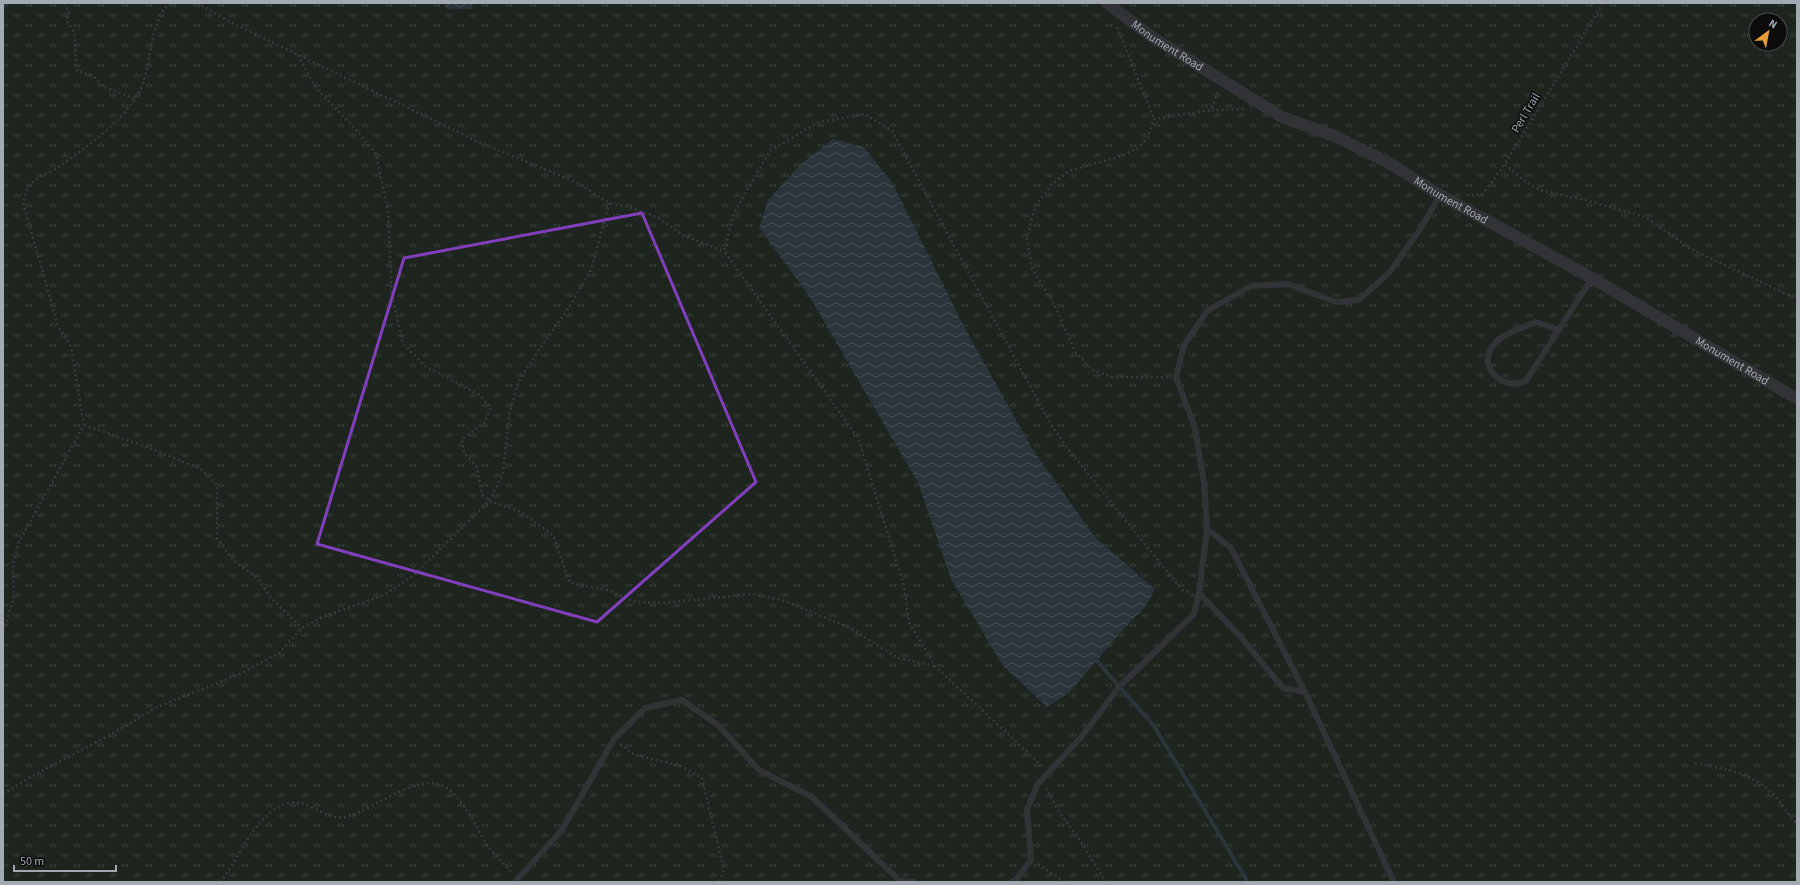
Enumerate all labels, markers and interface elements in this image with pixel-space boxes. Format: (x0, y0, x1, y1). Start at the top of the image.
north arrow (1748, 12, 1788, 52)
street label: Monument Road (1128, 16, 1207, 75)
text: N (1766, 16, 1780, 32)
street label: Perl Trail (1507, 90, 1545, 136)
street label: Monument Road (1411, 172, 1491, 228)
street label: Monument Road (1692, 332, 1772, 389)
scale bar (14, 847, 116, 873)
text: 50 m (20, 853, 44, 870)

